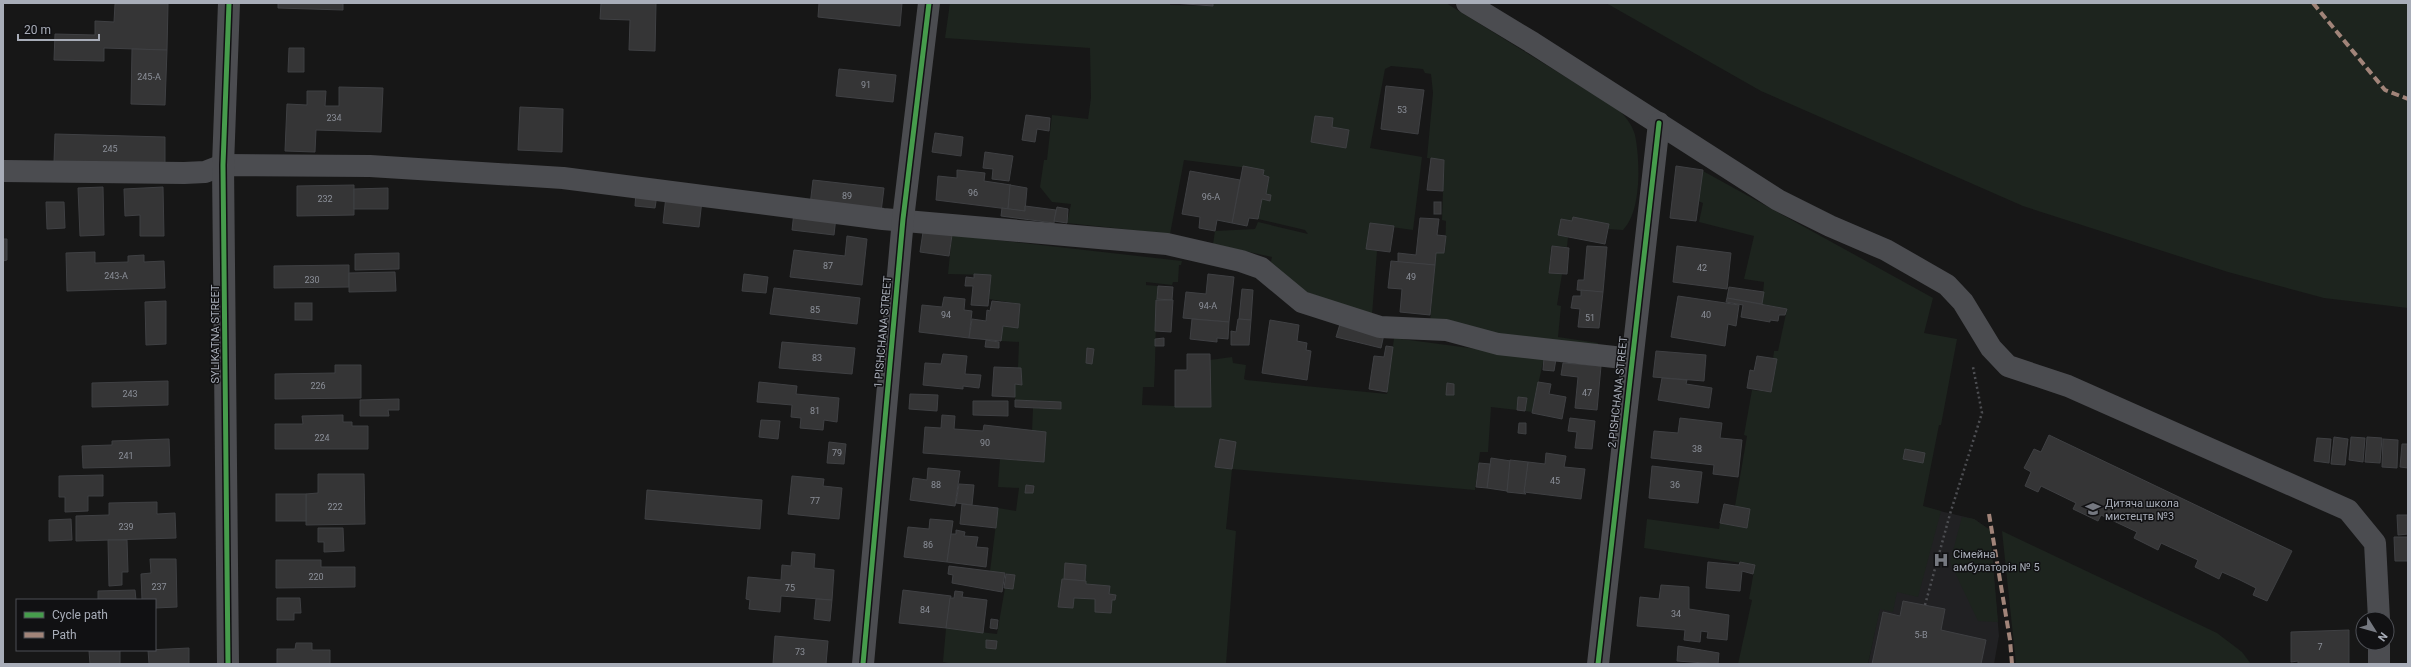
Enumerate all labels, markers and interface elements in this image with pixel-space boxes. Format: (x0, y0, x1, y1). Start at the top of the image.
scale bar (18, 16, 99, 42)
text: 20 m (24, 23, 51, 37)
house number: 245-А (137, 72, 161, 82)
house number: 91 (861, 80, 871, 90)
house number: 53 (1397, 105, 1407, 115)
house number: 234 (326, 113, 342, 123)
house number: 245 (102, 144, 118, 154)
house number: 96 (968, 188, 978, 198)
house number: 89 (842, 191, 852, 201)
house number: 96-А (1202, 192, 1220, 202)
house number: 232 (317, 194, 333, 204)
house number: 87 (823, 261, 833, 271)
house number: 42 (1697, 263, 1707, 273)
house number: 243-А (104, 271, 128, 281)
house number: 49 (1406, 272, 1416, 282)
house number: 230 (304, 275, 320, 285)
street label: 1 PISHCHANA STREET (872, 275, 894, 389)
street label: SYLIKATNA STREET (209, 284, 222, 383)
house number: 94-А (1199, 301, 1217, 311)
house number: 85 (810, 305, 820, 315)
house number: 94 (941, 310, 951, 320)
house number: 40 (1701, 310, 1711, 320)
house number: 51 (1585, 313, 1595, 323)
street label: 2 PISHCHANA STREET (1606, 335, 1630, 449)
house number: 83 (812, 353, 822, 363)
house number: 226 (310, 381, 326, 391)
house number: 47 (1582, 388, 1592, 398)
house number: 243 (122, 389, 138, 399)
house number: 81 (810, 406, 820, 416)
house number: 224 (314, 433, 330, 443)
house number: 90 (980, 438, 990, 448)
house number: 38 (1692, 444, 1702, 454)
house number: 79 (832, 448, 842, 458)
house number: 241 (118, 451, 134, 461)
house number: 45 (1550, 476, 1560, 486)
house number: 88 (931, 480, 941, 490)
house number: 36 (1670, 480, 1680, 490)
house number: 77 (810, 496, 820, 506)
place label: Дитяча школа мистецтв №3 (2105, 497, 2179, 523)
school or university icon: Дитяча школа мистецтв №3 (2084, 500, 2102, 518)
house number: 222 (327, 502, 343, 512)
house number: 239 (118, 522, 134, 532)
house number: 86 (923, 540, 933, 550)
place label: Сімейна амбулаторія № 5 (1953, 548, 2040, 574)
hospital icon: Сімейна амбулаторія № 5 (1932, 551, 1950, 569)
house number: 220 (308, 572, 324, 582)
house number: 237 (151, 582, 167, 592)
house number: 75 (785, 583, 795, 593)
legend (16, 599, 156, 651)
house number: 84 (920, 605, 930, 615)
text: Cycle path (52, 608, 108, 622)
house number: 34 (1671, 609, 1681, 619)
north arrow (2355, 611, 2395, 651)
text: Path (52, 628, 77, 642)
house number: 5-В (1914, 630, 1928, 640)
text: N (2375, 630, 2390, 644)
house number: 7 (2317, 642, 2323, 652)
house number: 73 (795, 647, 805, 657)

